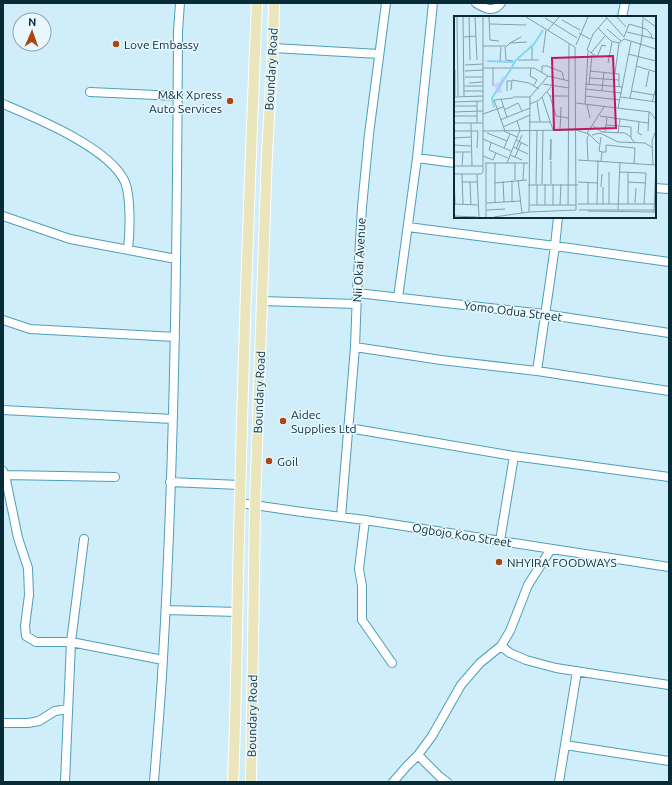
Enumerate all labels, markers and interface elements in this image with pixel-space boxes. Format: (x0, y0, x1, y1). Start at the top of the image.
north arrow (12, 12, 52, 52)
text: N (28, 16, 37, 28)
inset map (454, 16, 656, 218)
street label: Boundary Road (262, 27, 280, 111)
place label: Love Embassy (124, 38, 199, 51)
marker: Love Embassy (111, 39, 121, 49)
place label: M&K Xpress Auto Services (149, 88, 222, 115)
marker: M&K Xpress Auto Services (225, 96, 235, 106)
street label: Nii Okai Avenue (350, 217, 368, 303)
street label: Yomo Odua Street (463, 299, 563, 324)
street label: Boundary Road (251, 351, 267, 433)
place label: Aidec Supplies Ltd (291, 408, 357, 435)
marker: Aidec Supplies Ltd (278, 416, 288, 426)
place label: Goil (277, 455, 298, 468)
marker: Goil (264, 456, 274, 466)
street label: Ogbojo Koo Street (411, 521, 513, 549)
place label: NHYIRA FOODWAYS (507, 556, 617, 569)
marker: NHYIRA FOODWAYS (494, 557, 504, 567)
street label: Boundary Road (245, 675, 259, 757)

